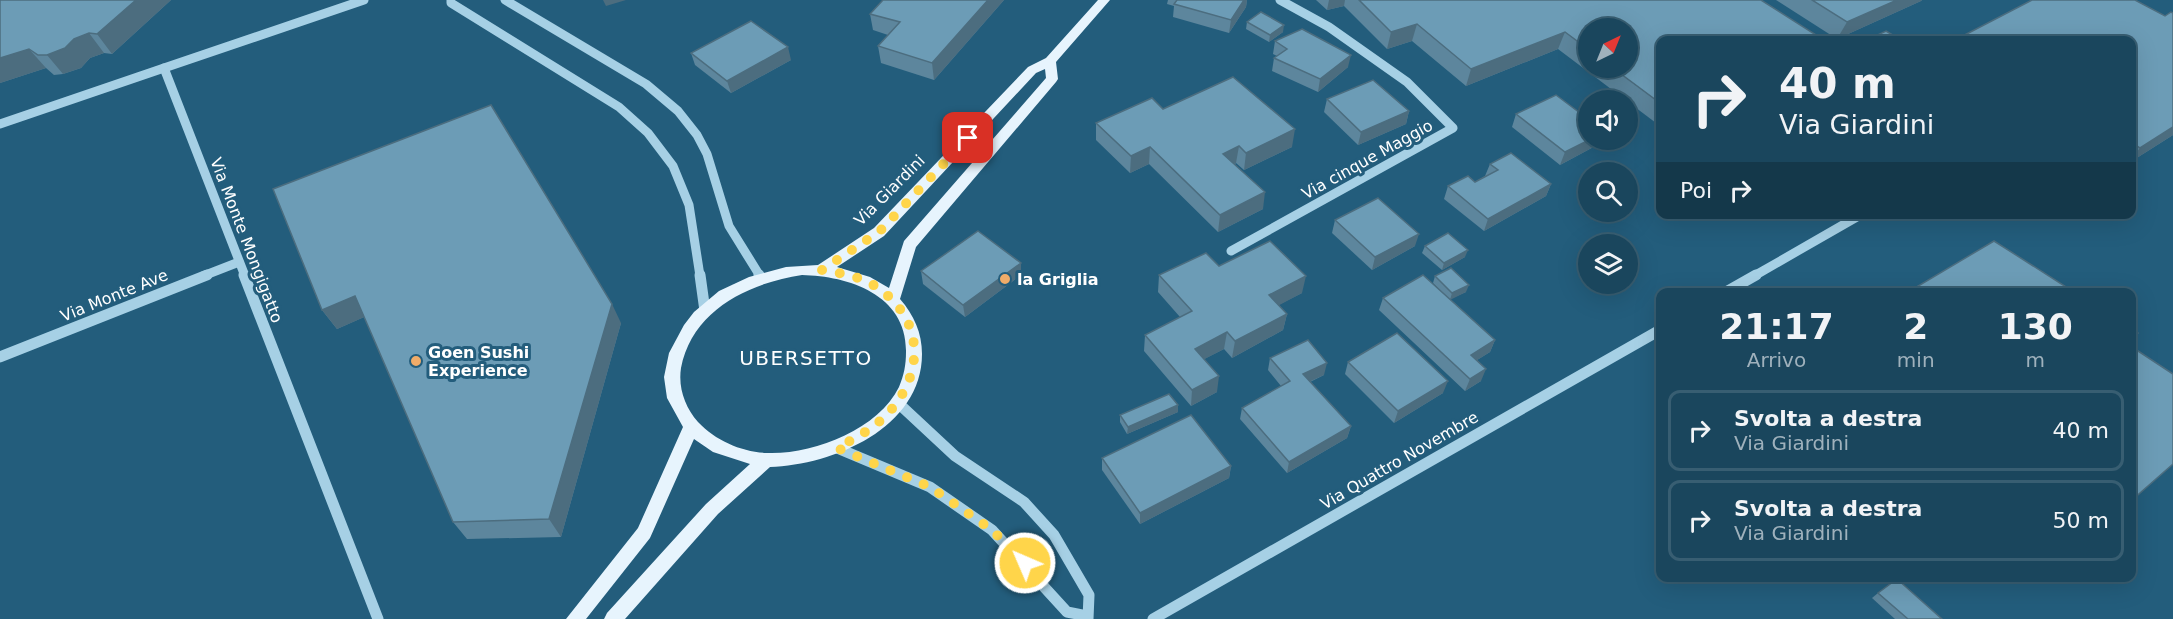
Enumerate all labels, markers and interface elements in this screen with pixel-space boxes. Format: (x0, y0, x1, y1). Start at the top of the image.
north arrow (1578, 18, 1638, 78)
map controls (1578, 18, 1638, 294)
text: 40 m (1779, 59, 1896, 108)
icon: right (1680, 60, 1758, 138)
button: sound (1578, 90, 1638, 150)
text: Via Giardini (1779, 109, 1934, 140)
pin (942, 112, 993, 163)
street label: Via cinque Maggio (1298, 116, 1436, 203)
icon: arrive (951, 121, 984, 154)
street label: Via Giardini (850, 151, 929, 230)
street label: Via Monte Mongigatto (206, 155, 287, 326)
button: search (1578, 162, 1638, 222)
icon: right (1724, 174, 1757, 207)
text: Poi (1680, 178, 1712, 203)
button: layers (1578, 234, 1638, 294)
street label: Via Monte Ave (58, 265, 171, 326)
place label: la Griglia (1017, 270, 1099, 289)
marker: la Griglia (998, 272, 1012, 286)
text: 21:17 (1719, 306, 1834, 347)
text: 2 (1903, 306, 1928, 347)
text: 130 (1998, 306, 2073, 347)
place label: Goen Sushi Experience (428, 343, 529, 380)
district label: UBERSETTO (739, 346, 873, 370)
text: Arrivo (1747, 348, 1806, 372)
text: min (1897, 348, 1935, 372)
text: m (2026, 348, 2045, 372)
marker: Goen Sushi Experience (409, 354, 423, 368)
text: Svolta a destra (1734, 406, 1922, 431)
street label: Via Quattro Novembre (1317, 407, 1482, 513)
icon: right (1683, 414, 1716, 447)
text: 40 m (2053, 418, 2109, 443)
text: Via Giardini (1734, 431, 1849, 455)
text: Svolta a destra (1734, 496, 1922, 521)
icon: right (1683, 504, 1716, 537)
text: 50 m (2053, 508, 2109, 533)
text: Via Giardini (1734, 521, 1849, 545)
position arrow (993, 531, 1057, 595)

